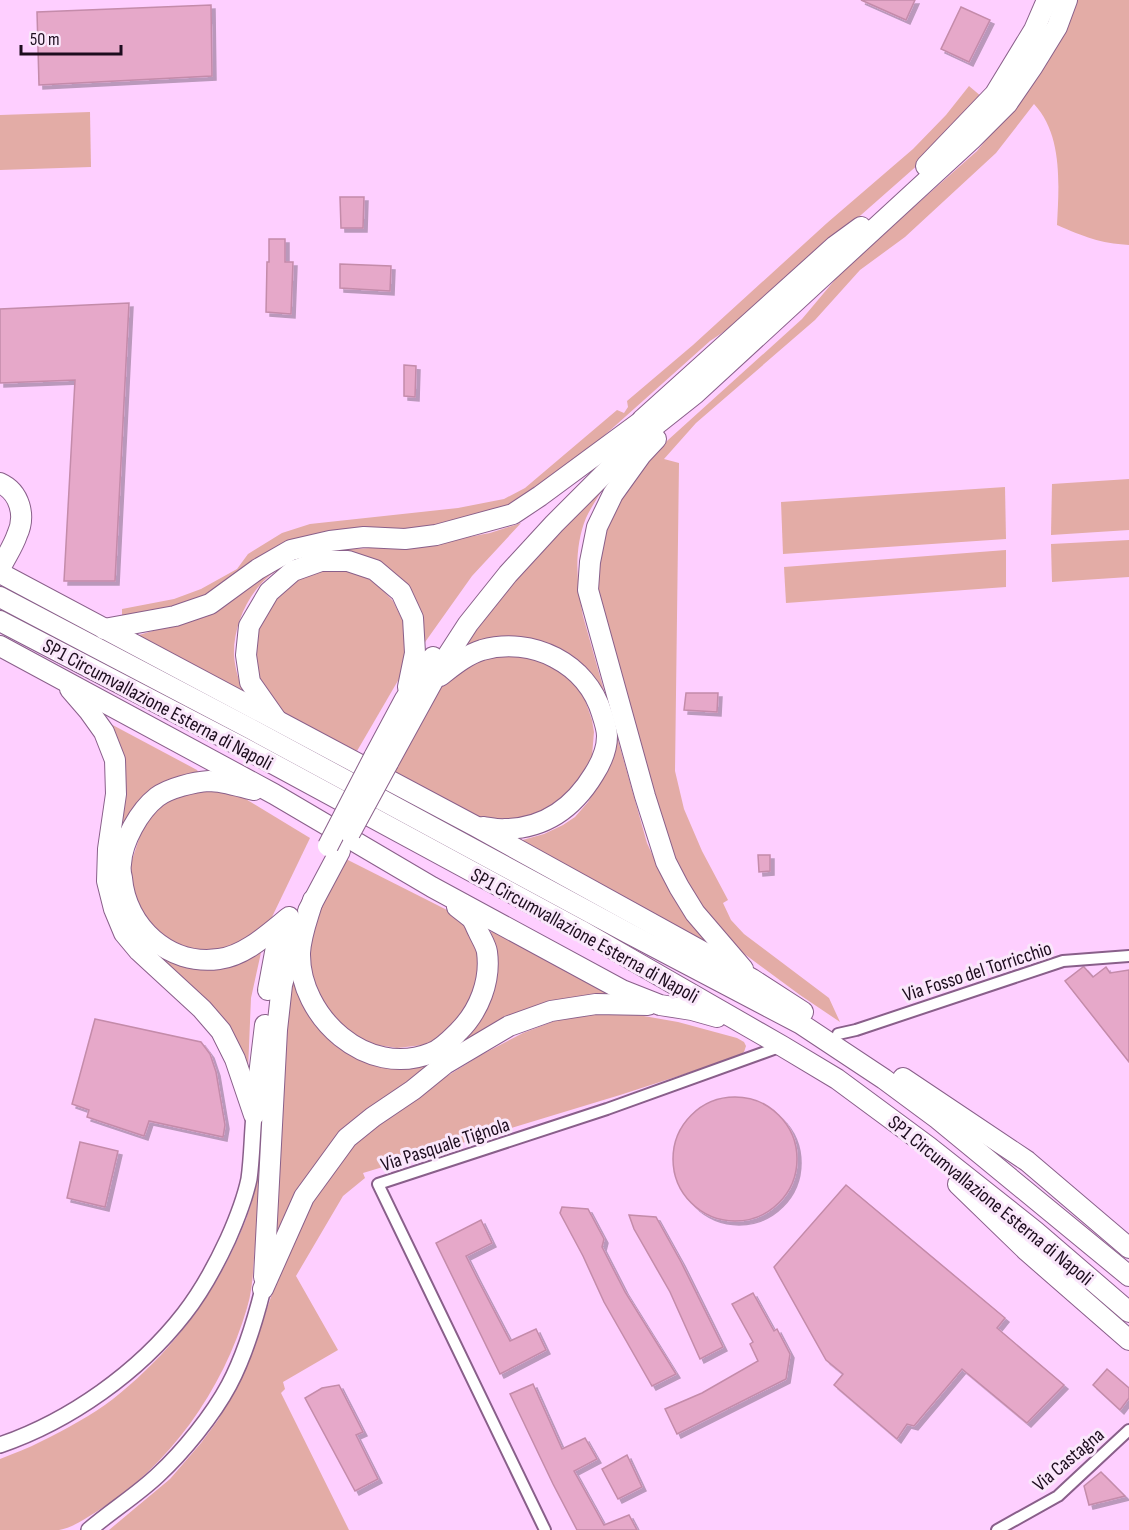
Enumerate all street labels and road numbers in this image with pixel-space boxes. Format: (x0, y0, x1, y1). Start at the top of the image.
street label: SP1 Circumvallazione Esterna di Napoli (38, 634, 277, 776)
street label: SP1 Circumvallazione Esterna di Napoli (466, 863, 703, 1009)
street label: Via Fosso del Torricchio (900, 937, 1055, 1007)
street label: SP1 Circumvallazione Esterna di Napoli (883, 1111, 1098, 1291)
street label: Via Pasquale Tignola (378, 1113, 513, 1177)
street label: Via Castagna (1028, 1423, 1109, 1497)

